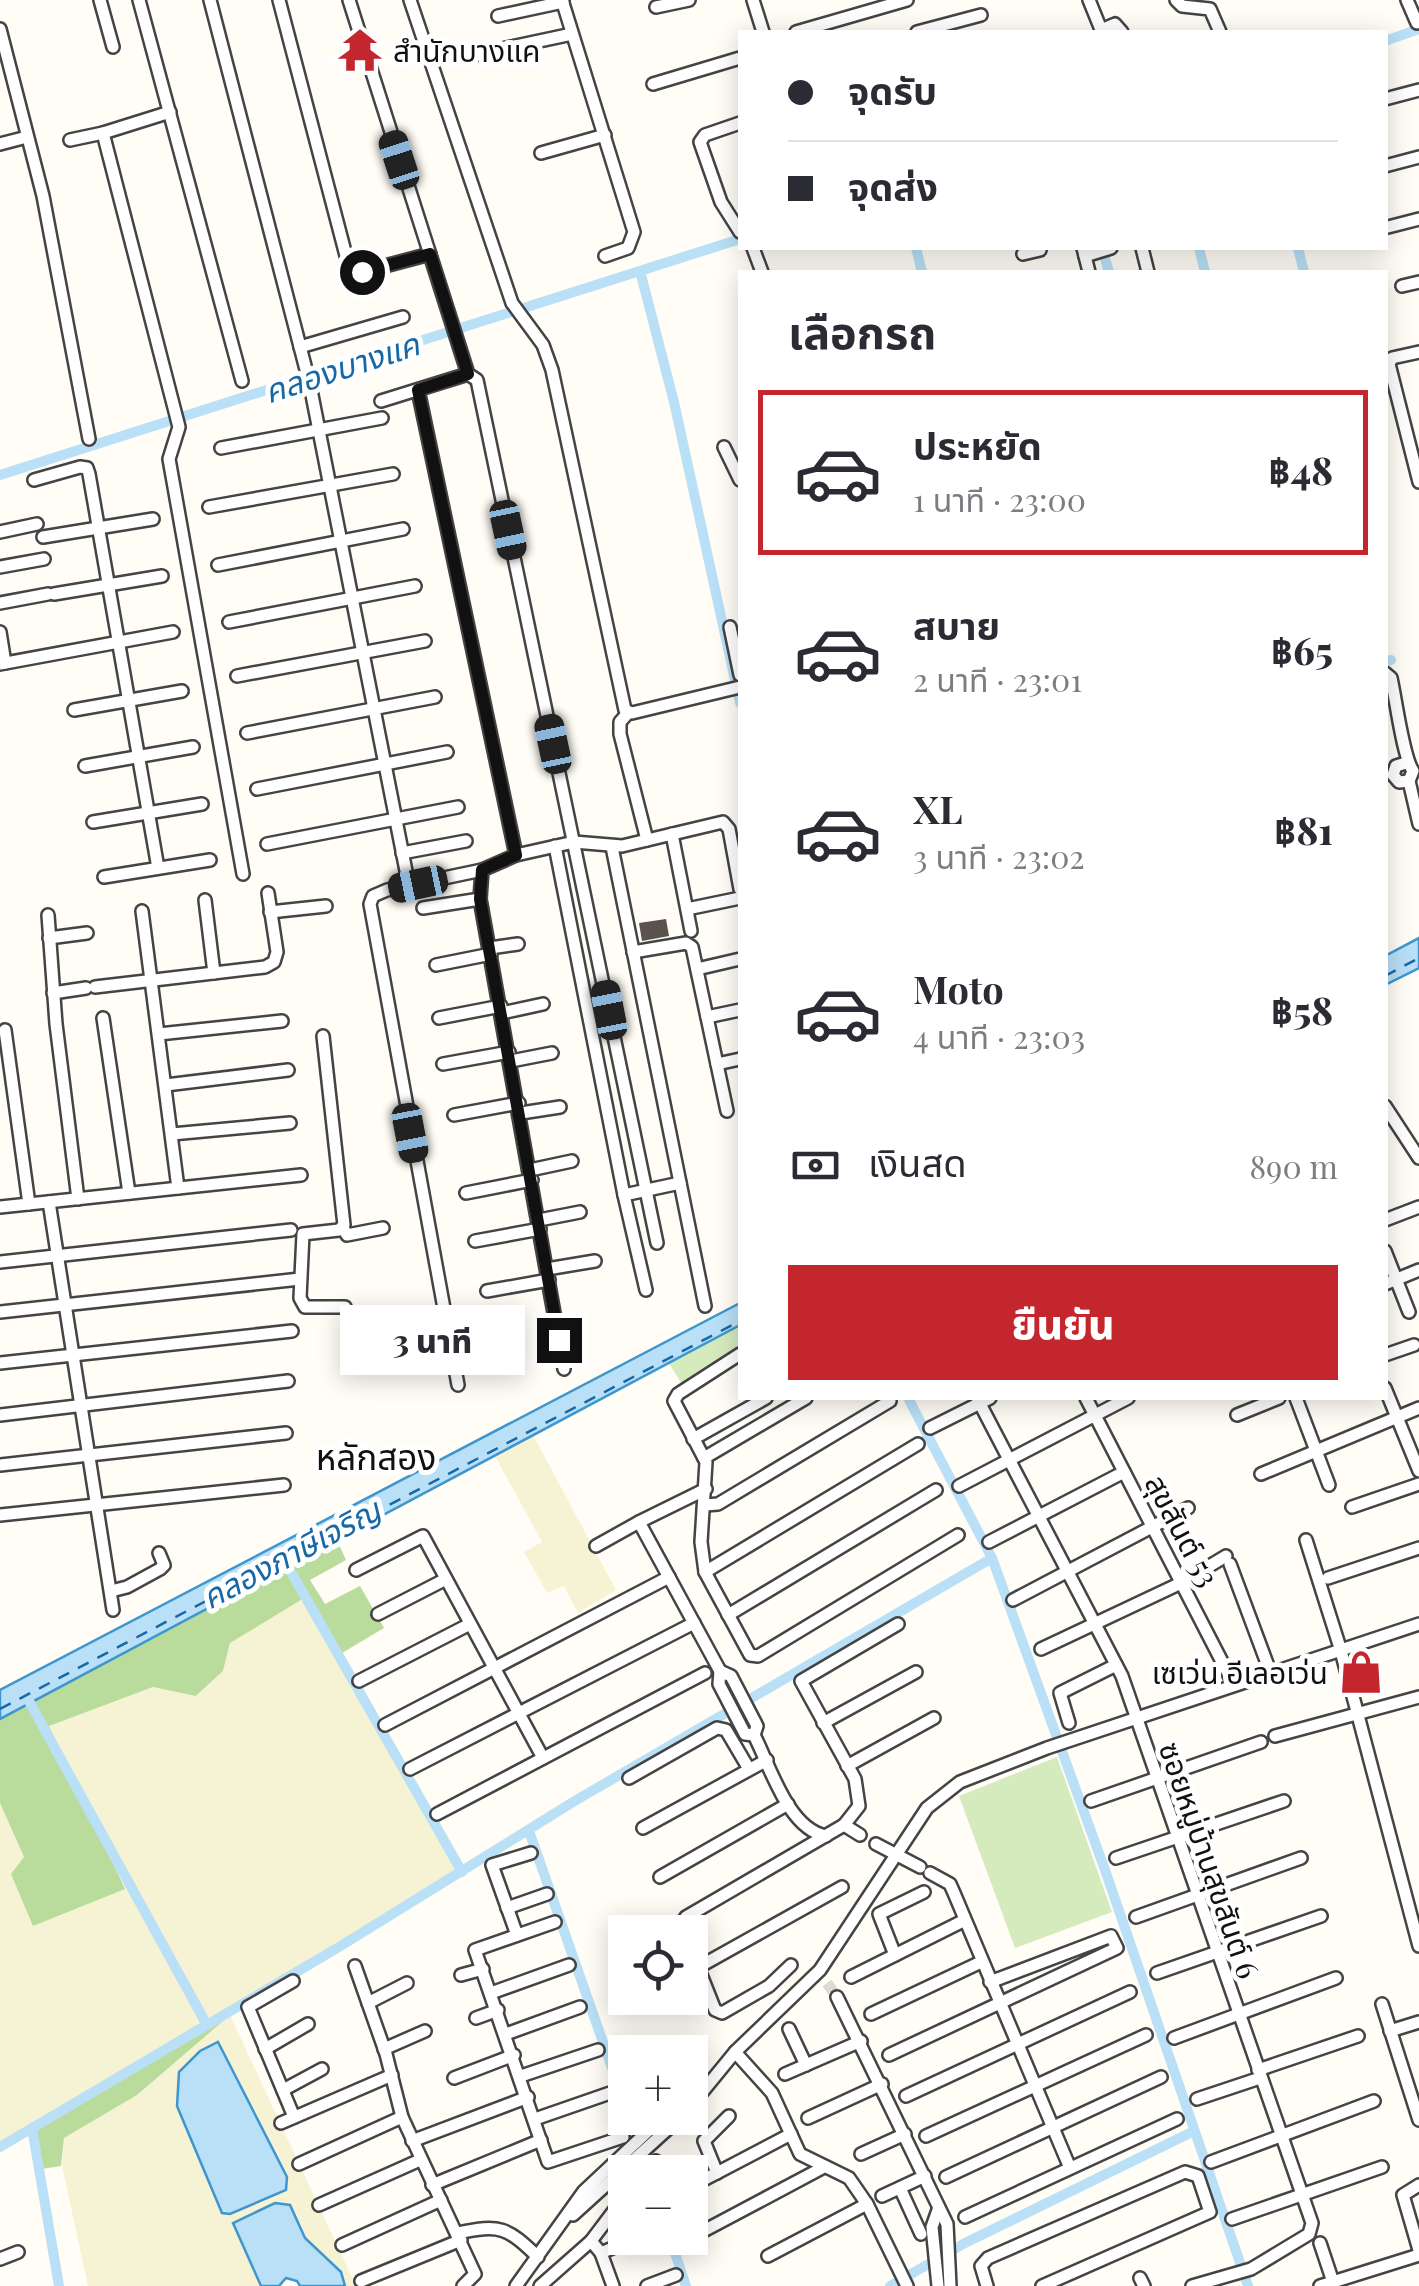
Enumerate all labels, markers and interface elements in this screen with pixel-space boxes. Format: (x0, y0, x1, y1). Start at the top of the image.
temple icon: สำนักบางแค (336, 26, 384, 74)
place label: สำนักบางแค (393, 30, 540, 70)
text: จุดรับ (848, 64, 937, 115)
car (375, 127, 423, 193)
text: จุดส่ง (848, 160, 938, 211)
route start (340, 250, 385, 295)
text: เลือกรถ (788, 300, 936, 360)
water label: คลองบางแค (258, 320, 425, 411)
text: ประหยัด (913, 419, 1042, 470)
icon: car (793, 428, 883, 518)
text: ฿48 (1269, 444, 1333, 495)
text: 1 นาที · 23:00 (913, 477, 1086, 520)
car (487, 498, 529, 562)
text: สบาย (913, 599, 1000, 650)
icon: car (793, 608, 883, 698)
text: ฿65 (1271, 624, 1333, 675)
text: 2 นาที · 23:01 (913, 657, 1082, 700)
car (532, 712, 574, 776)
text: XL (913, 783, 962, 834)
icon: car (793, 788, 883, 878)
text: ฿81 (1274, 804, 1333, 855)
text: 3 นาที · 23:02 (913, 834, 1085, 877)
car (386, 863, 450, 905)
text: Moto (913, 963, 1004, 1014)
icon: car (793, 968, 883, 1058)
car (589, 978, 629, 1042)
text: ฿58 (1271, 984, 1333, 1035)
text: 4 นาที · 23:03 (913, 1014, 1085, 1057)
car (390, 1101, 430, 1165)
text: เงินสด (868, 1136, 967, 1187)
icon: cash (788, 1138, 843, 1193)
text: 890 m (1249, 1144, 1338, 1187)
button: ยืนยัน (788, 1265, 1338, 1380)
callout: 3 นาที (339, 1305, 524, 1375)
text: 3 นาที (393, 1318, 472, 1361)
route end (537, 1318, 582, 1363)
district label: หลักสอง (316, 1432, 436, 1479)
street label: สุขสันต์ 53 (1137, 1467, 1229, 1593)
water label: คลองภาษีเจริญ (193, 1486, 389, 1617)
shop icon: เซเว่น อีเลอเว่น (1337, 1648, 1385, 1696)
place label: เซเว่น อีเลอเว่น (1152, 1652, 1328, 1692)
street label: ซอยหมู่บ้านสุขสันต์ 6 (1151, 1736, 1269, 1984)
map controls (608, 1915, 708, 2255)
button: locate (608, 1915, 708, 2015)
button: + (608, 2035, 708, 2135)
button: − (608, 2155, 708, 2255)

